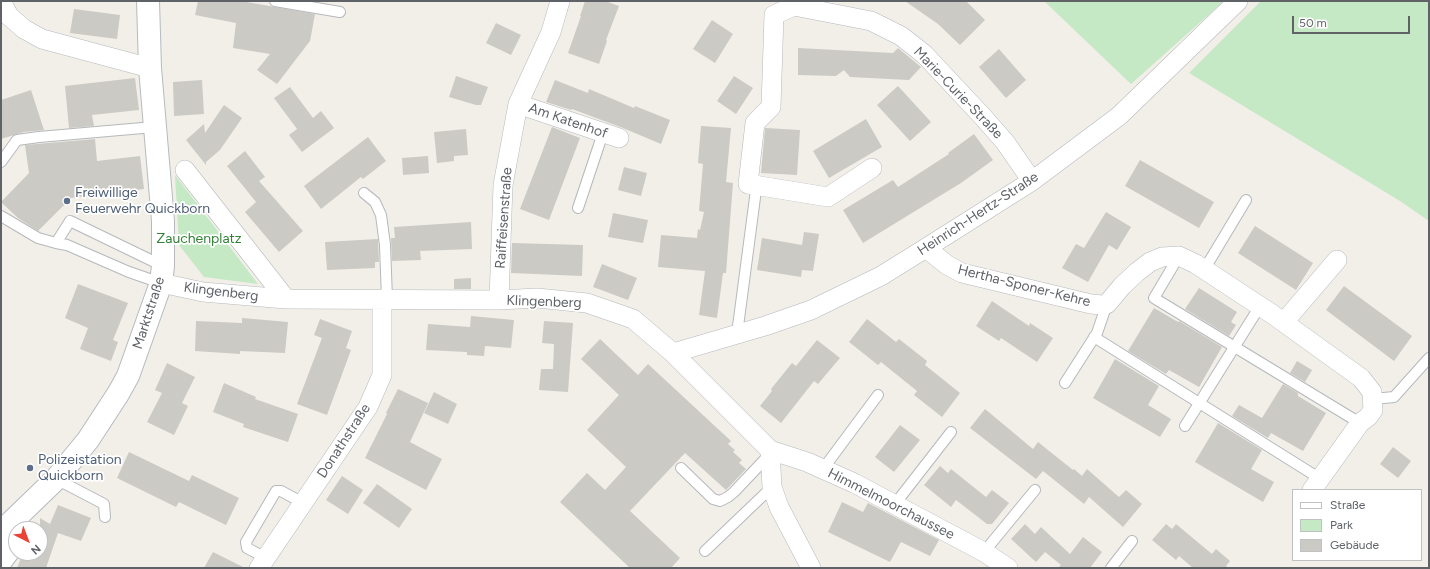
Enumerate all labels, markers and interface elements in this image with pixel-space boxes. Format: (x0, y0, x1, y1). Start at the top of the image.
scale bar (1294, 8, 1412, 34)
text: 50 m (1299, 16, 1327, 30)
street label: Marie-Curie-Straße (910, 44, 1006, 142)
street label: Am Katenhof (526, 100, 610, 142)
street label: Raiffeisenstraße (492, 167, 516, 269)
street label: Heinrich-Hertz-Straße (914, 169, 1042, 259)
place label: Freiwillige Feuerwehr Quickborn (75, 185, 210, 218)
marker: Freiwillige Feuerwehr Quickborn (62, 196, 72, 206)
park label: Zauchenplatz (156, 231, 242, 247)
street label: Hertha-Sponer-Kehre (956, 261, 1092, 311)
street label: Marktstraße (129, 275, 169, 351)
street label: Klingenberg (183, 279, 259, 305)
street label: Klingenberg (506, 292, 582, 312)
street label: Donathstraße (314, 401, 374, 481)
place label: Polizeistation Quickborn (38, 452, 122, 484)
marker: Polizeistation Quickborn (25, 463, 35, 473)
street label: Himmelmoorchaussee (825, 465, 957, 543)
legend (1292, 489, 1422, 561)
text: Straße (1330, 498, 1365, 512)
text: Park (1330, 518, 1353, 532)
north arrow (8, 521, 48, 561)
text: Gebäude (1330, 538, 1379, 552)
text: N (28, 542, 43, 557)

